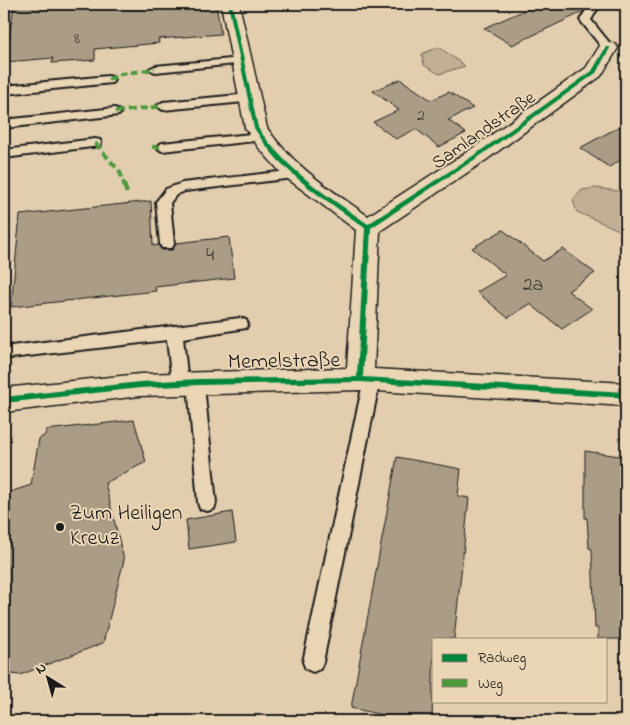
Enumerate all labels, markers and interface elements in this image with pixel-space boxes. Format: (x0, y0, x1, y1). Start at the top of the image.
house number: 8 (74, 27, 80, 51)
street label: Samlandstraße (427, 85, 542, 177)
house number: 2 (417, 104, 425, 128)
house number: 4 (206, 241, 214, 270)
house number: 2a (523, 271, 543, 300)
street label: Memelstraße (227, 345, 341, 379)
place label: Zum Heiligen Kreuz (70, 498, 182, 555)
marker: Zum Heiligen Kreuz (54, 521, 66, 533)
legend (432, 638, 608, 702)
text: Radweg (478, 647, 526, 670)
north arrow (22, 652, 72, 702)
text: N (31, 658, 51, 680)
text: Weg (478, 673, 503, 696)

